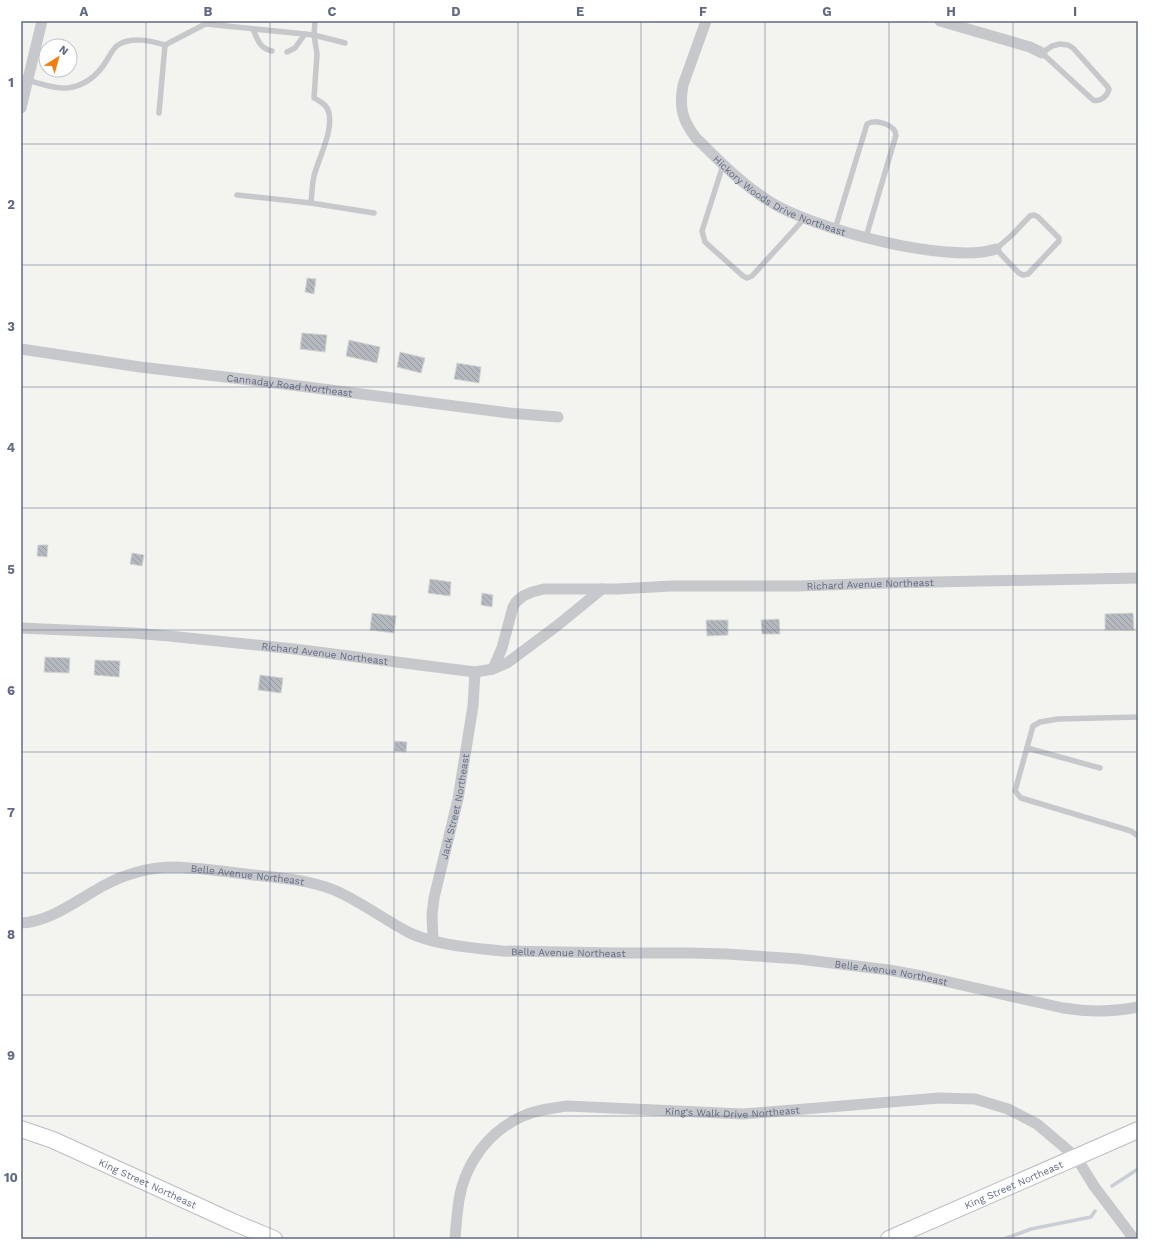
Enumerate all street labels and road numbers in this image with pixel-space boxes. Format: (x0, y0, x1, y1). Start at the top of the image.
street label: Hickory Woods Drive Northeast (711, 153, 848, 238)
street label: Cannaday Road Northeast (226, 372, 354, 399)
street label: Richard Avenue Northeast (807, 577, 935, 592)
street label: Richard Avenue Northeast (261, 641, 389, 667)
street label: Jack Street Northeast (439, 752, 471, 860)
street label: Belle Avenue Northeast (190, 863, 306, 888)
street label: Belle Avenue Northeast (511, 946, 626, 959)
street label: Belle Avenue Northeast (834, 958, 949, 988)
street label: King's Walk Drive Northeast (665, 1104, 801, 1120)
street label: King Street Northeast (97, 1157, 199, 1211)
street label: King Street Northeast (963, 1158, 1065, 1211)

